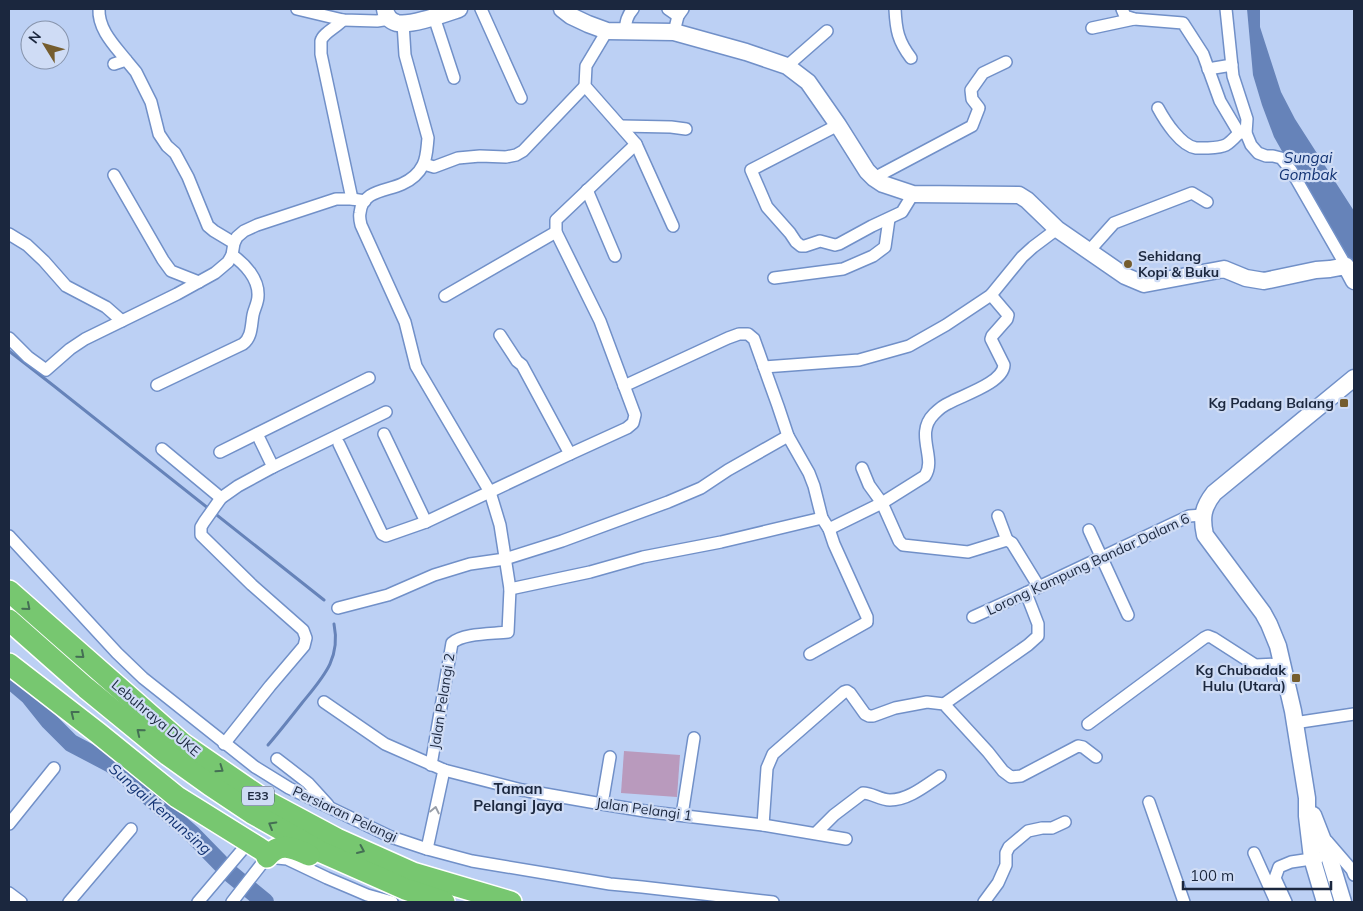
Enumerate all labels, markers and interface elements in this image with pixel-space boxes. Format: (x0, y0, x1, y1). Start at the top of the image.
north arrow (20, 20, 70, 70)
text: N (24, 28, 45, 47)
water label: Sungai Gombak (1279, 148, 1338, 184)
place label: Sehidang Kopi & Buku (1138, 247, 1219, 281)
marker: Sehidang Kopi & Buku (1122, 258, 1134, 270)
place label: Kg Padang Balang (1208, 394, 1334, 412)
marker: Kg Padang Balang (1338, 397, 1350, 409)
street label: Lorong Kampung Bandar Dalam 6 (984, 509, 1192, 619)
one-way arrow (21, 601, 30, 610)
one-way arrow (76, 649, 85, 658)
street label: Jalan Pelangi 2 (426, 652, 458, 750)
place label: Kg Chubadak Hulu (Utara) (1195, 661, 1286, 695)
marker: Kg Chubadak Hulu (Utara) (1290, 672, 1302, 684)
street label: Lebuhraya DUKE (108, 676, 204, 760)
one-way arrow (71, 712, 80, 720)
one-way arrow (136, 728, 145, 737)
water label: Sungai Kemunsing (105, 759, 215, 858)
one-way arrow (214, 763, 224, 772)
district label: Taman Pelangi Jaya (473, 779, 563, 815)
street label: Persiaran Pelangi (290, 782, 400, 846)
road number: E33 (242, 786, 274, 806)
street label: Jalan Pelangi 1 (595, 793, 693, 825)
one-way arrow (429, 806, 440, 814)
one-way arrow (269, 822, 278, 832)
one-way arrow (356, 843, 365, 854)
scale bar (1183, 858, 1330, 890)
text: 100 m (1190, 866, 1234, 885)

